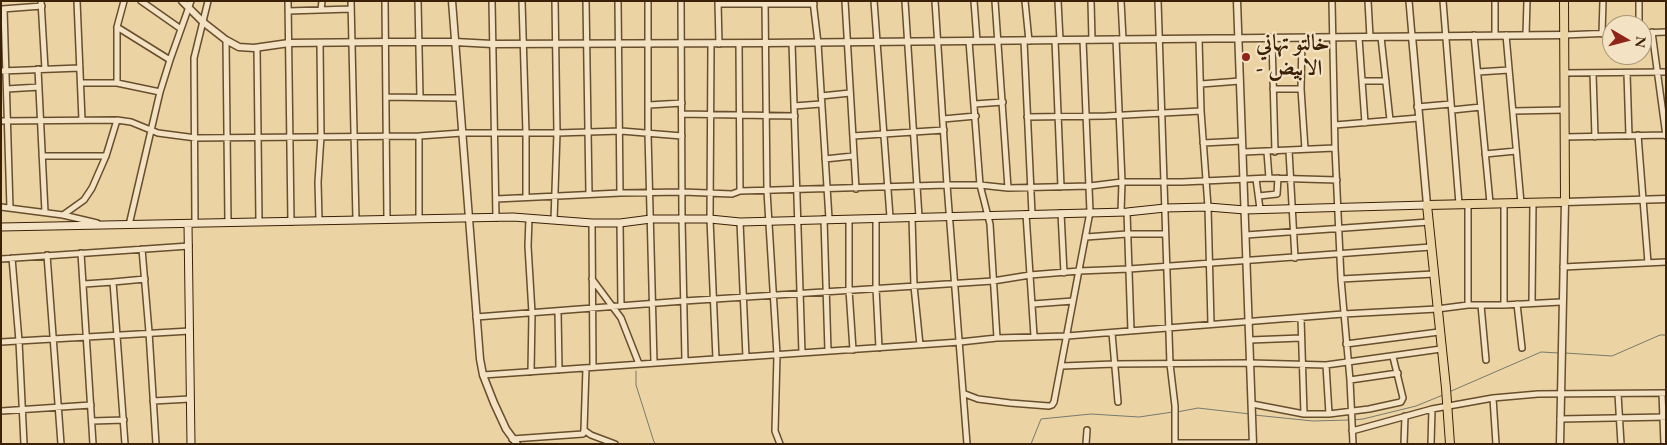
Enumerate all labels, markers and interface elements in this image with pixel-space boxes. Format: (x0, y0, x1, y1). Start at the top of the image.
north arrow (1602, 15, 1652, 65)
place label: خالتو تهاني - الابيض (1256, 31, 1329, 82)
text: N (1631, 35, 1651, 49)
marker: خالتو تهاني - الابيض (1240, 51, 1252, 63)

